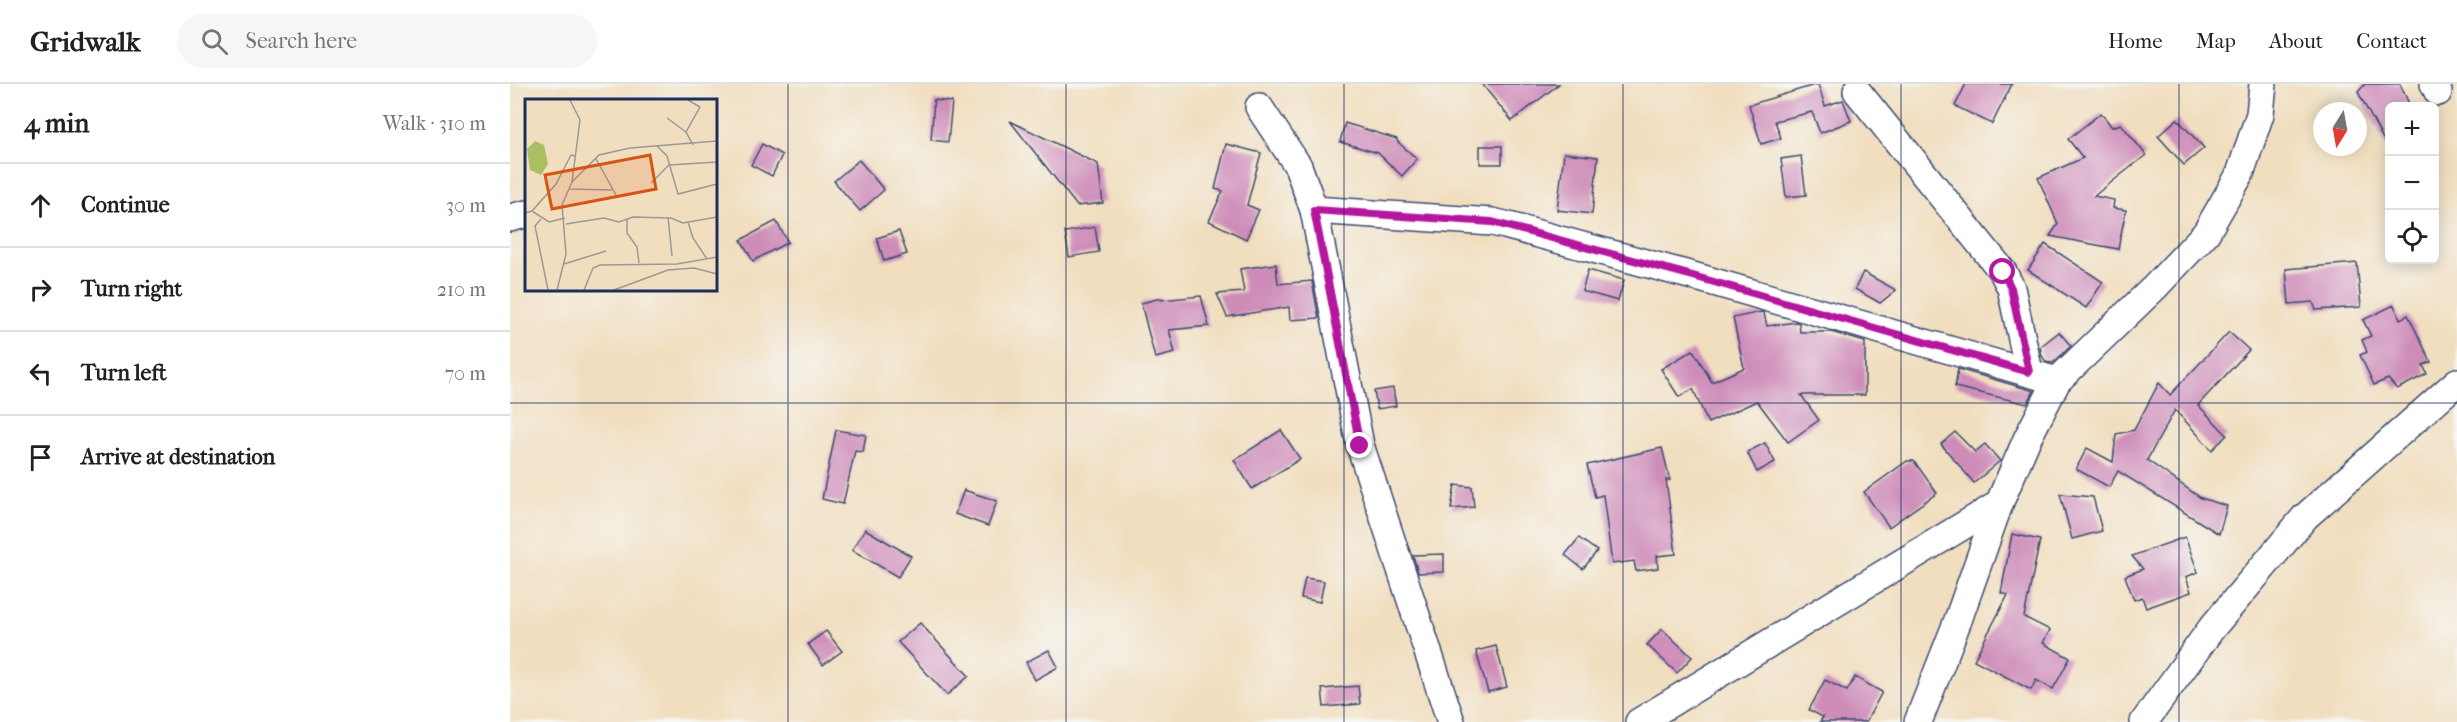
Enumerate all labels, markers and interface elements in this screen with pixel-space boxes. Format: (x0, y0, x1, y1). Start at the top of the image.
search box (177, 14, 597, 68)
text: Gridwalk (30, 25, 141, 58)
icon: search (198, 25, 231, 58)
text: Search here (246, 28, 357, 54)
text: Home (2108, 29, 2163, 53)
text: Map (2196, 29, 2236, 53)
text: About (2269, 29, 2323, 53)
text: Contact (2356, 29, 2427, 53)
inset map (525, 99, 717, 291)
north arrow (2313, 102, 2367, 156)
map controls (2385, 102, 2439, 264)
button: + (2385, 102, 2439, 156)
text: 4 min (24, 108, 89, 139)
text: Walk · 310 m (383, 112, 486, 135)
button: − (2385, 156, 2439, 210)
icon: ahead (24, 189, 57, 222)
text: Continue (81, 192, 170, 218)
text: 30 m (446, 194, 486, 217)
button: locate (2385, 210, 2439, 264)
route start (1989, 258, 2015, 284)
icon: right (24, 273, 57, 306)
text: Turn right (81, 276, 182, 302)
text: 210 m (437, 278, 486, 301)
icon: left (24, 357, 57, 390)
text: Turn left (81, 360, 167, 386)
text: 70 m (444, 362, 486, 385)
route end (1346, 432, 1372, 458)
icon: arrive (24, 441, 57, 474)
text: Arrive at destination (81, 444, 275, 470)

